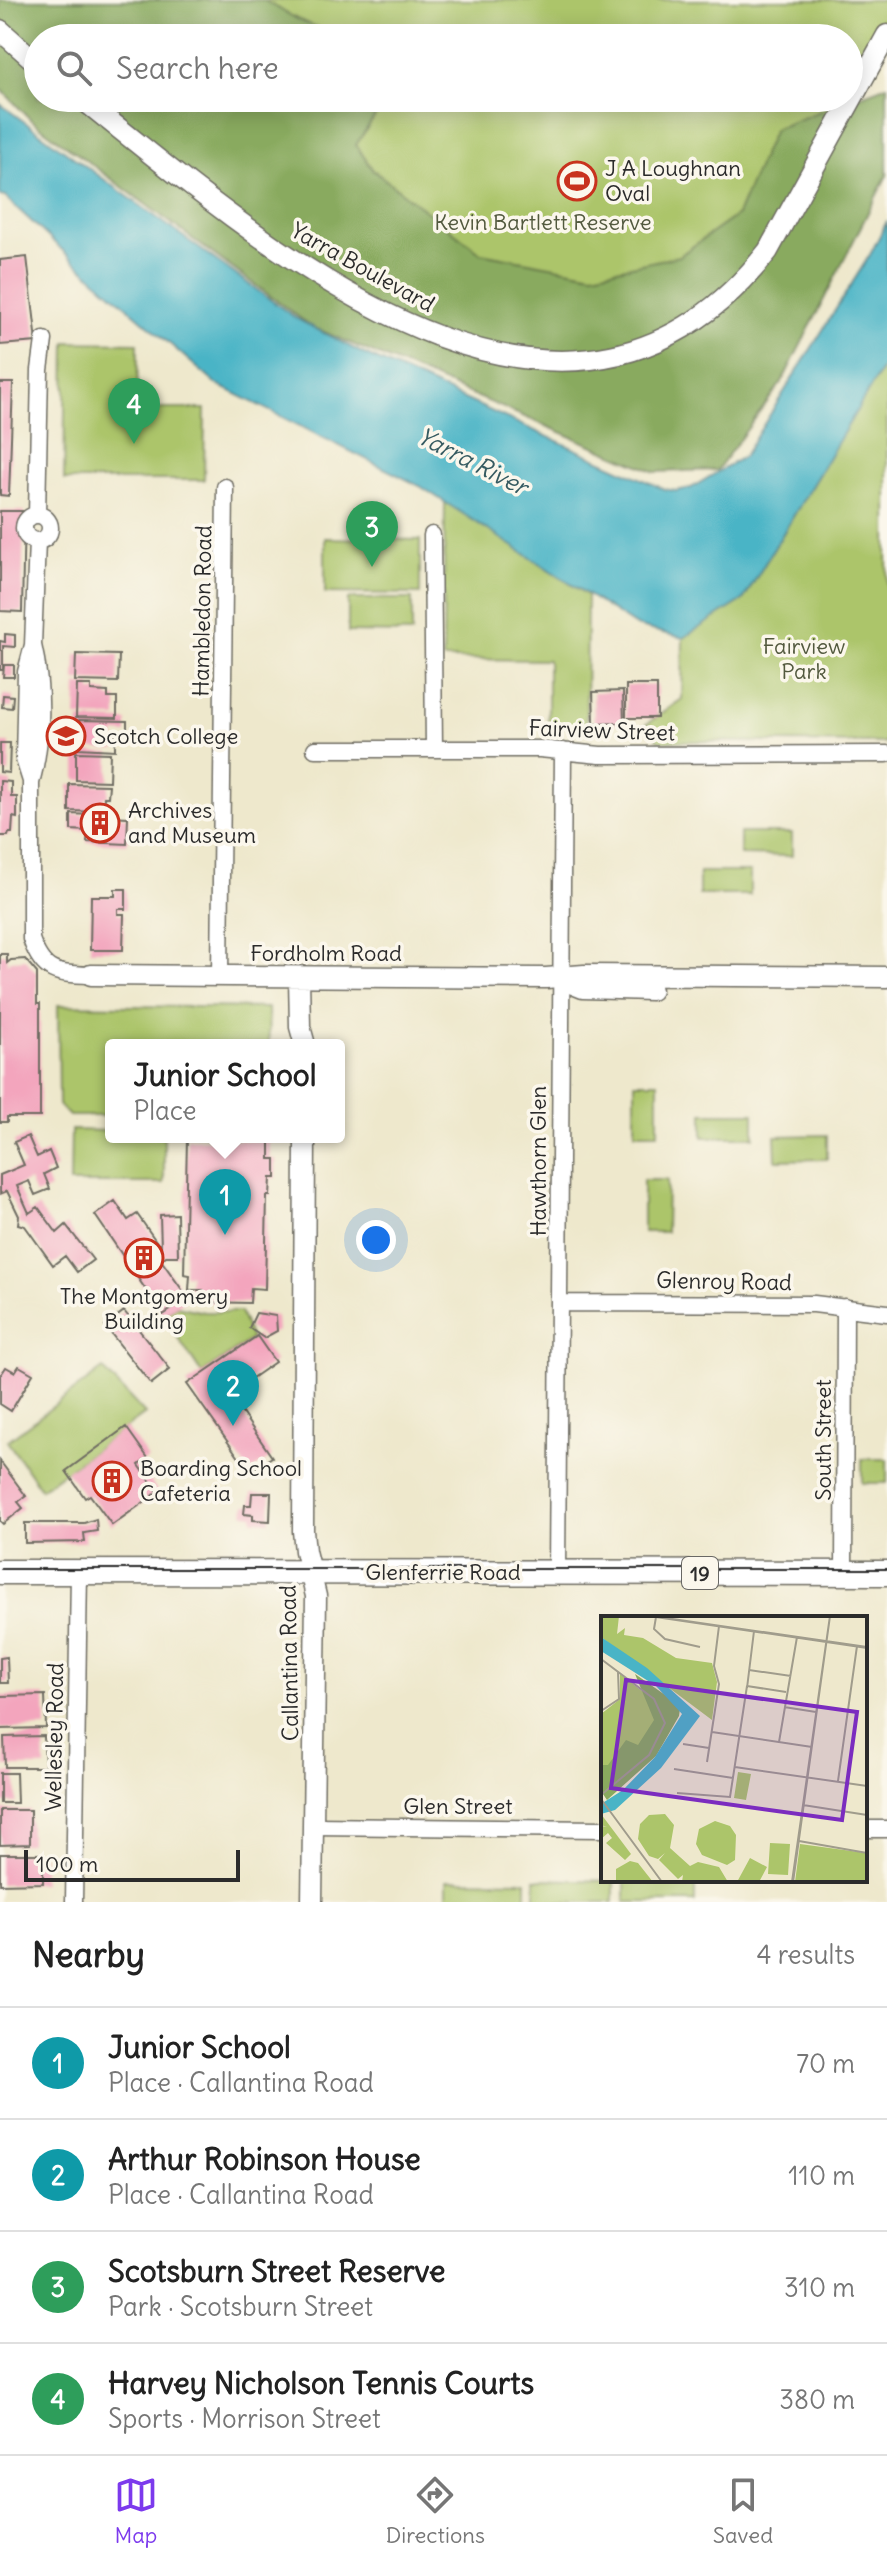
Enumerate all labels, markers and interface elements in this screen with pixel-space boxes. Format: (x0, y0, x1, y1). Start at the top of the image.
search box (24, 24, 863, 112)
icon: search (52, 46, 96, 90)
text: Search here (116, 49, 279, 87)
place label: J A Loughnan Oval (605, 154, 741, 207)
sports icon: J A Loughnan Oval (556, 160, 598, 202)
park label: Kevin Bartlett Reserve (434, 208, 652, 236)
street label: Yarra Boulevard (286, 216, 440, 318)
pin: 4 (108, 378, 160, 444)
water label: Yarra River (413, 421, 536, 503)
pin: 3 (346, 501, 398, 567)
street label: Hambledon Road (187, 525, 217, 697)
park label: Fairview Park (763, 632, 845, 685)
street label: Fairview Street (528, 713, 676, 747)
school or university icon: Scotch College (45, 715, 87, 757)
place label: Scotch College (94, 722, 238, 750)
place label: Archives and Museum (128, 796, 256, 849)
building icon: Archives and Museum (79, 802, 121, 844)
street label: Fordholm Road (250, 939, 402, 967)
popup (105, 1039, 345, 1143)
text: Junior School (134, 1056, 316, 1094)
street label: Hawthorn Glen (524, 1086, 552, 1236)
text: Place (134, 1094, 197, 1127)
pin: 1 (199, 1169, 251, 1235)
your location (356, 1220, 396, 1260)
building icon: The Montgomery Building (123, 1237, 165, 1279)
street label: Glenroy Road (656, 1266, 792, 1296)
place label: The Montgomery Building (60, 1282, 228, 1335)
pin: 2 (207, 1360, 259, 1426)
street label: South Street (809, 1379, 837, 1501)
place label: Boarding School Cafeteria (140, 1454, 302, 1507)
building icon: Boarding School Cafeteria (91, 1460, 133, 1502)
road number: 19 (682, 1557, 718, 1589)
street label: Glenferrie Road (365, 1558, 521, 1586)
street label: Callantina Road (274, 1585, 304, 1741)
inset map (601, 1616, 867, 1882)
street label: Wellesley Road (39, 1662, 69, 1812)
street label: Glen Street (403, 1792, 513, 1820)
scale bar (24, 1846, 240, 1882)
text: 100 m (36, 1850, 98, 1878)
text: Nearby (32, 1933, 145, 1976)
text: 4 results (757, 1938, 855, 1971)
text: Junior School (108, 2028, 291, 2066)
text: 1 (53, 2047, 63, 2080)
text: 70 m (796, 2047, 855, 2080)
text: Place · Callantina Road (108, 2066, 374, 2099)
text: Arthur Robinson House (108, 2140, 421, 2178)
text: 2 (51, 2159, 65, 2192)
text: 110 m (788, 2159, 855, 2192)
text: Place · Callantina Road (108, 2178, 374, 2211)
text: Scotsburn Street Reserve (108, 2252, 446, 2290)
text: 3 (51, 2271, 65, 2304)
text: 310 m (784, 2271, 855, 2304)
text: Park · Scotsburn Street (108, 2290, 373, 2323)
text: Harvey Nicholson Tennis Courts (108, 2364, 534, 2402)
text: 4 (50, 2383, 66, 2416)
text: 380 m (779, 2383, 855, 2416)
text: Sports · Morrison Street (108, 2402, 381, 2435)
tab: Map (114, 2473, 158, 2549)
tab: Directions (386, 2473, 485, 2549)
tab: Saved (713, 2473, 773, 2549)

